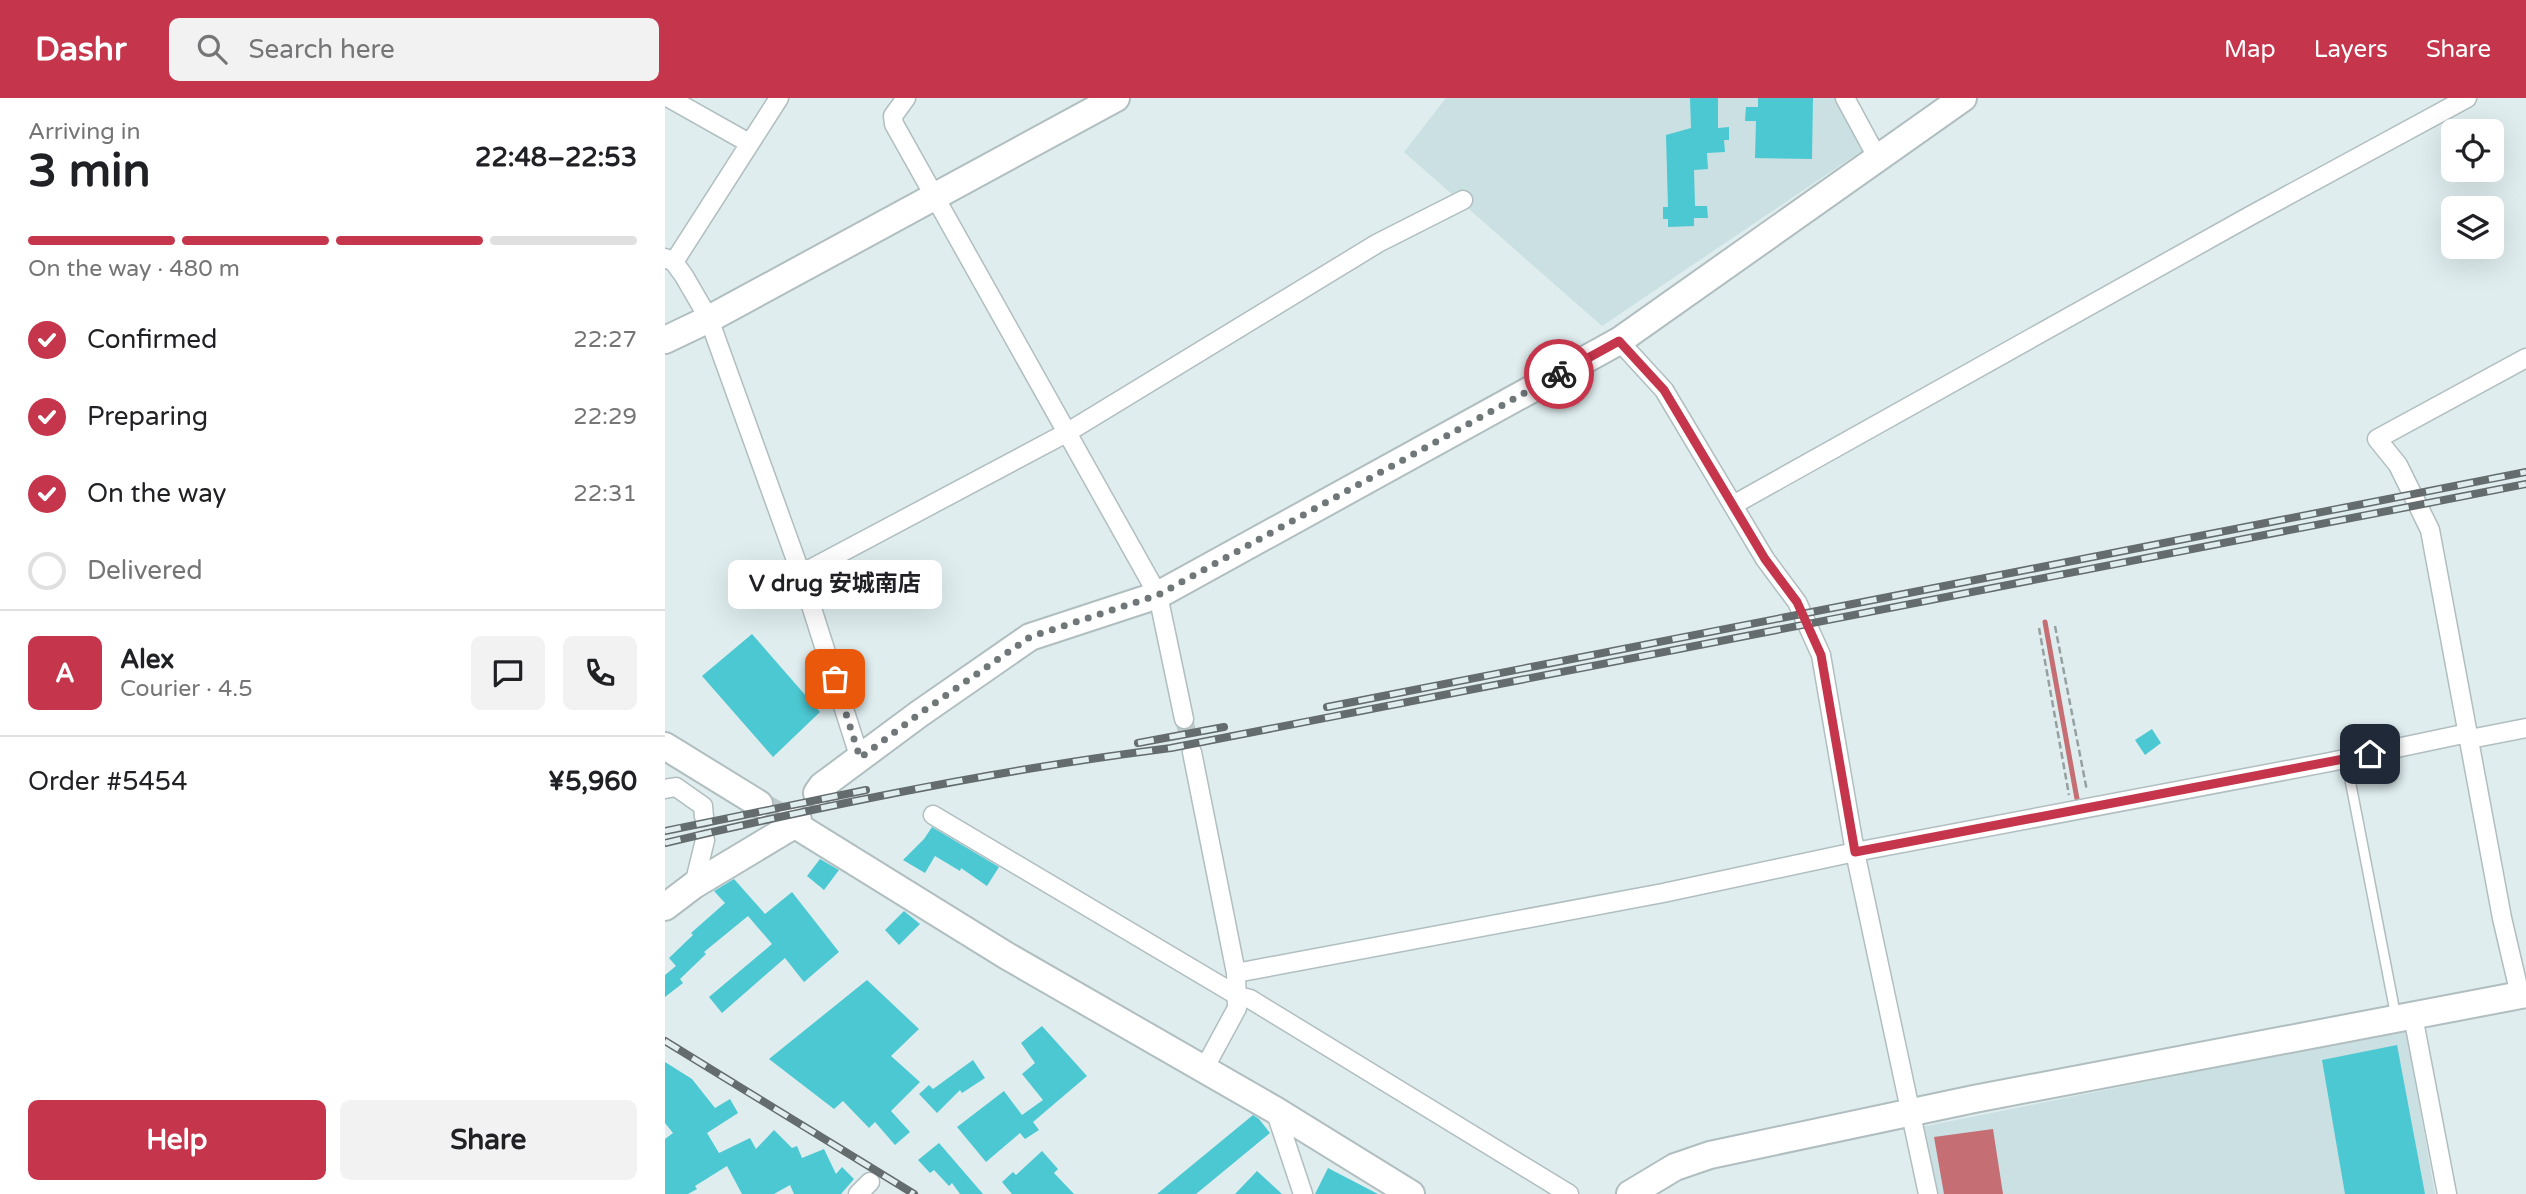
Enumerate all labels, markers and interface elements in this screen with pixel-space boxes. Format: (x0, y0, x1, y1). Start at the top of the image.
search box (169, 18, 659, 81)
text: Dashr (35, 30, 127, 69)
icon: search (193, 30, 231, 68)
text: Search here (249, 34, 395, 65)
text: Map (2224, 35, 2276, 64)
text: Layers (2314, 35, 2388, 64)
text: Share (2426, 35, 2491, 64)
text: Arriving in (28, 118, 141, 146)
map controls (2441, 119, 2504, 259)
button: locate (2441, 119, 2504, 182)
text: 22:48–22:53 (475, 142, 637, 173)
text: 3 min (28, 144, 151, 199)
button: layers (2441, 196, 2504, 259)
text: On the way · 480 m (28, 255, 240, 283)
icon: check (28, 321, 66, 359)
text: Confirmed (87, 324, 217, 355)
text: 22:27 (573, 326, 637, 354)
courier (1524, 339, 1594, 409)
icon: bike (1540, 355, 1578, 393)
icon: check (28, 398, 66, 436)
text: Preparing (87, 401, 208, 432)
text: 22:29 (573, 403, 637, 431)
icon: check (28, 475, 66, 513)
text: On the way (87, 478, 227, 509)
text: 22:31 (573, 480, 637, 508)
text: Delivered (87, 555, 203, 586)
callout: V drug 安城南店 (728, 560, 942, 609)
text: V drug 安城南店 (749, 570, 921, 598)
button: chat (471, 636, 545, 710)
button: phone (563, 636, 637, 710)
text: Alex (120, 644, 174, 675)
pin (805, 649, 865, 709)
text: A (55, 658, 75, 689)
icon: bag (816, 660, 854, 698)
text: Courier · 4.5 (120, 675, 253, 703)
pin (2340, 724, 2400, 784)
icon: home (2351, 735, 2389, 773)
text: Order #5454 (28, 766, 188, 797)
text: ¥5,960 (548, 766, 637, 797)
button: Help (28, 1100, 326, 1180)
button: Share (340, 1100, 637, 1180)

